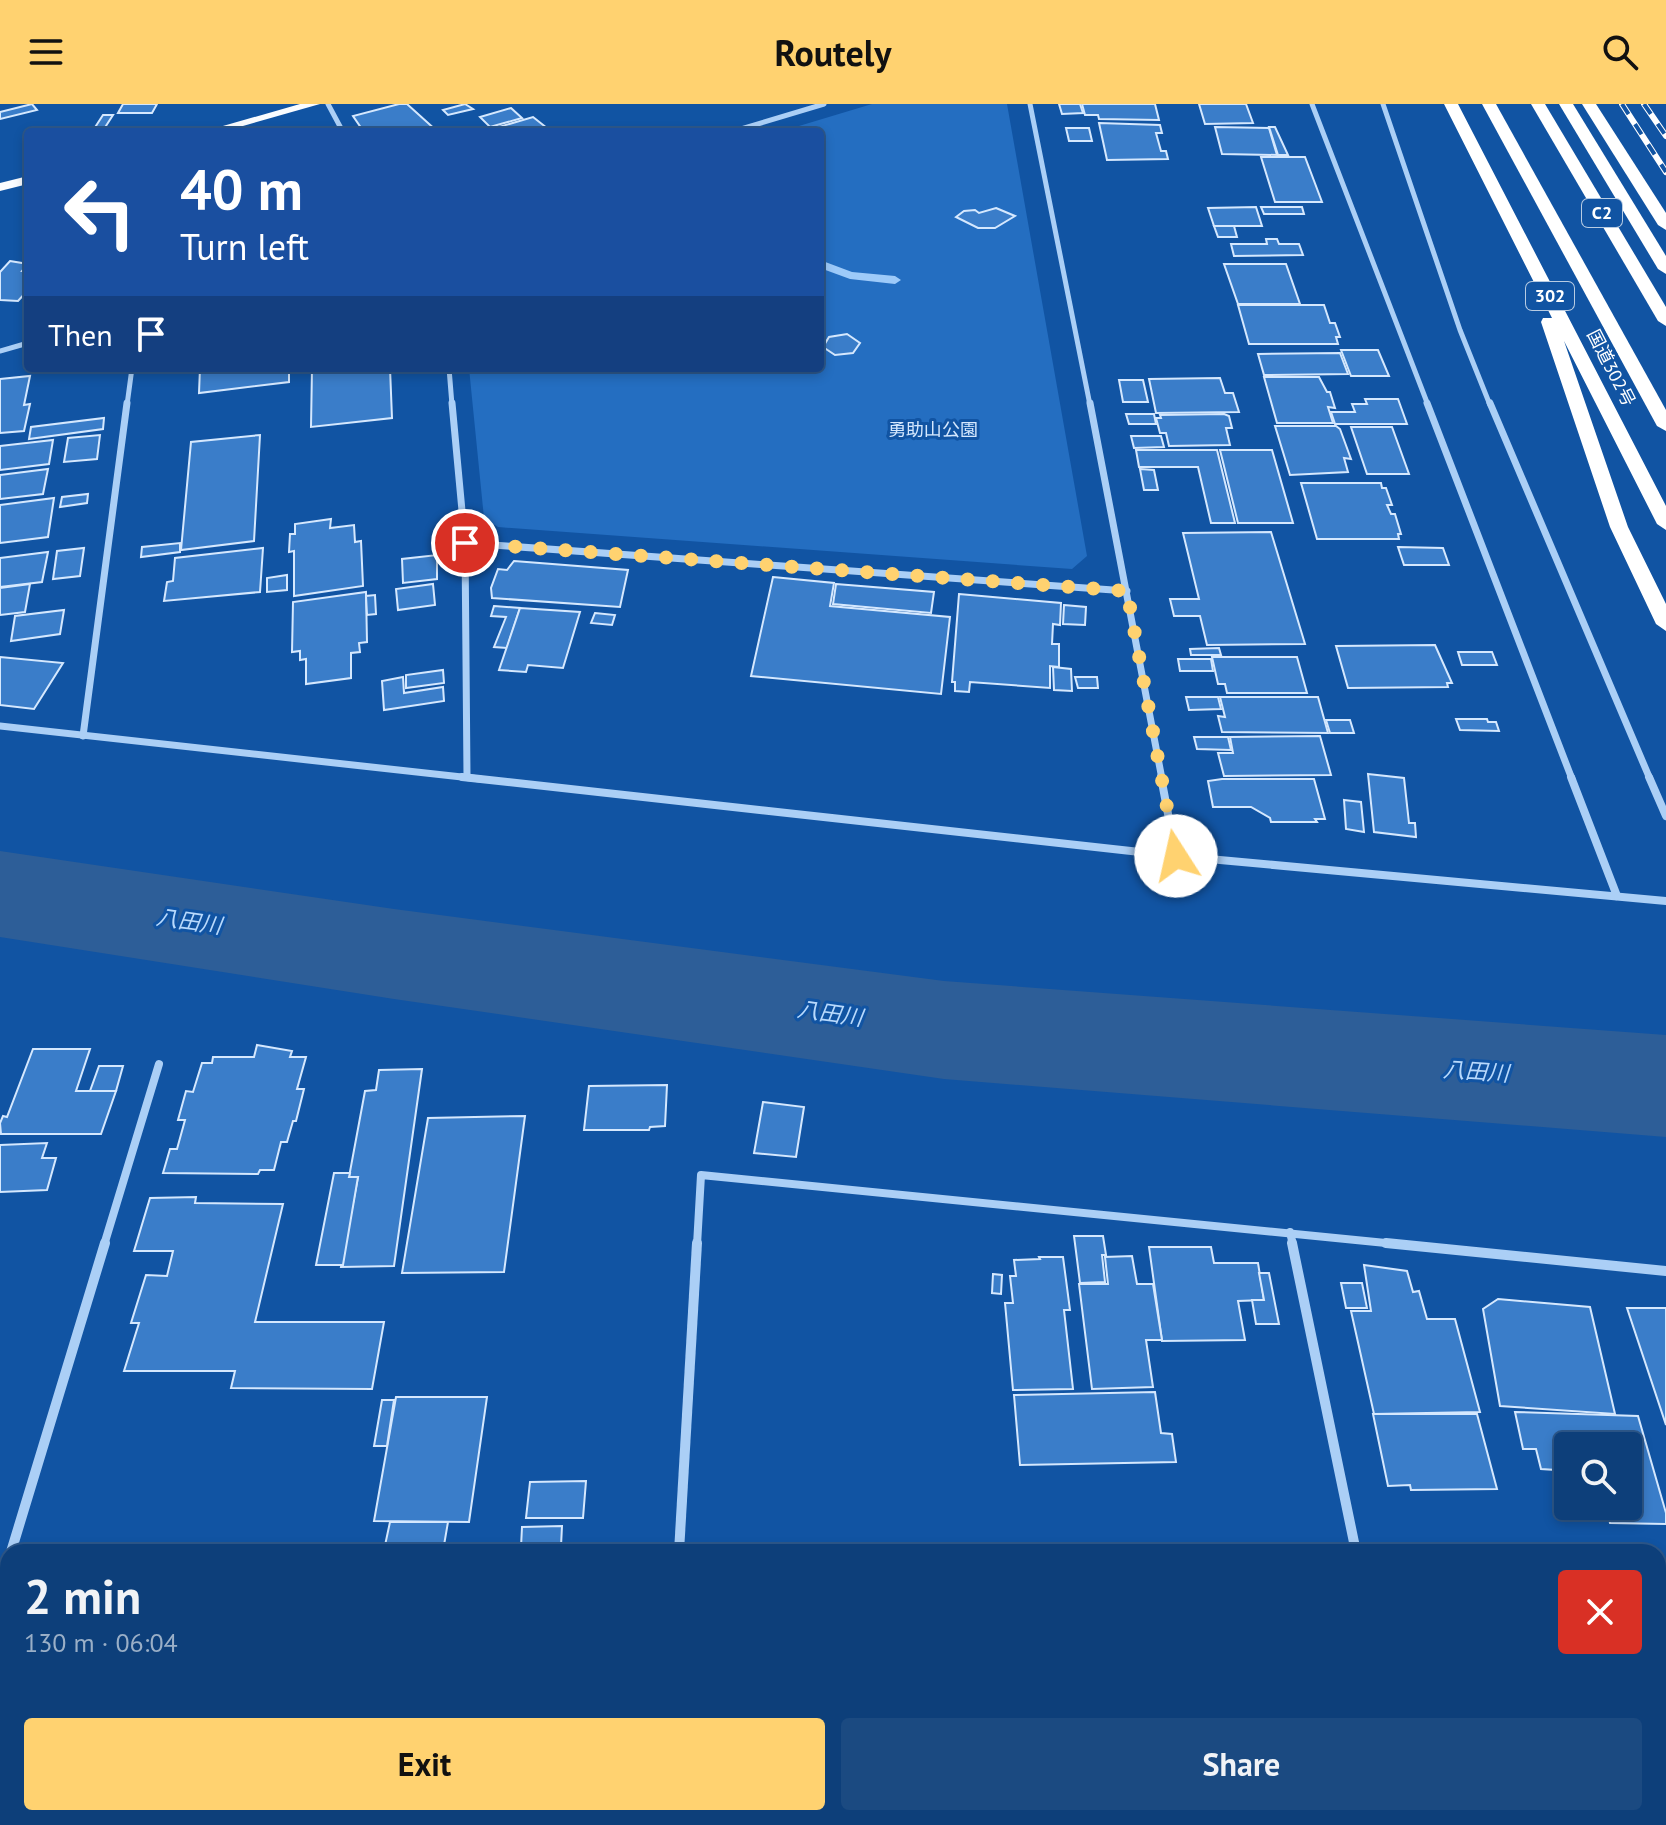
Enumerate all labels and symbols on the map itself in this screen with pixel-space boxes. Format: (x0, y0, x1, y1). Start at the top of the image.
road number: C2 (1582, 199, 1622, 227)
road number: 302 (1526, 282, 1574, 310)
street label: 国道302号 (1582, 325, 1641, 410)
park label: 勇助山公園 (888, 418, 978, 441)
pin (431, 509, 499, 577)
position arrow (1134, 814, 1218, 898)
water label: 八田川 (154, 903, 226, 940)
water label: 八田川 (795, 995, 867, 1032)
water label: 八田川 (1442, 1055, 1512, 1087)

